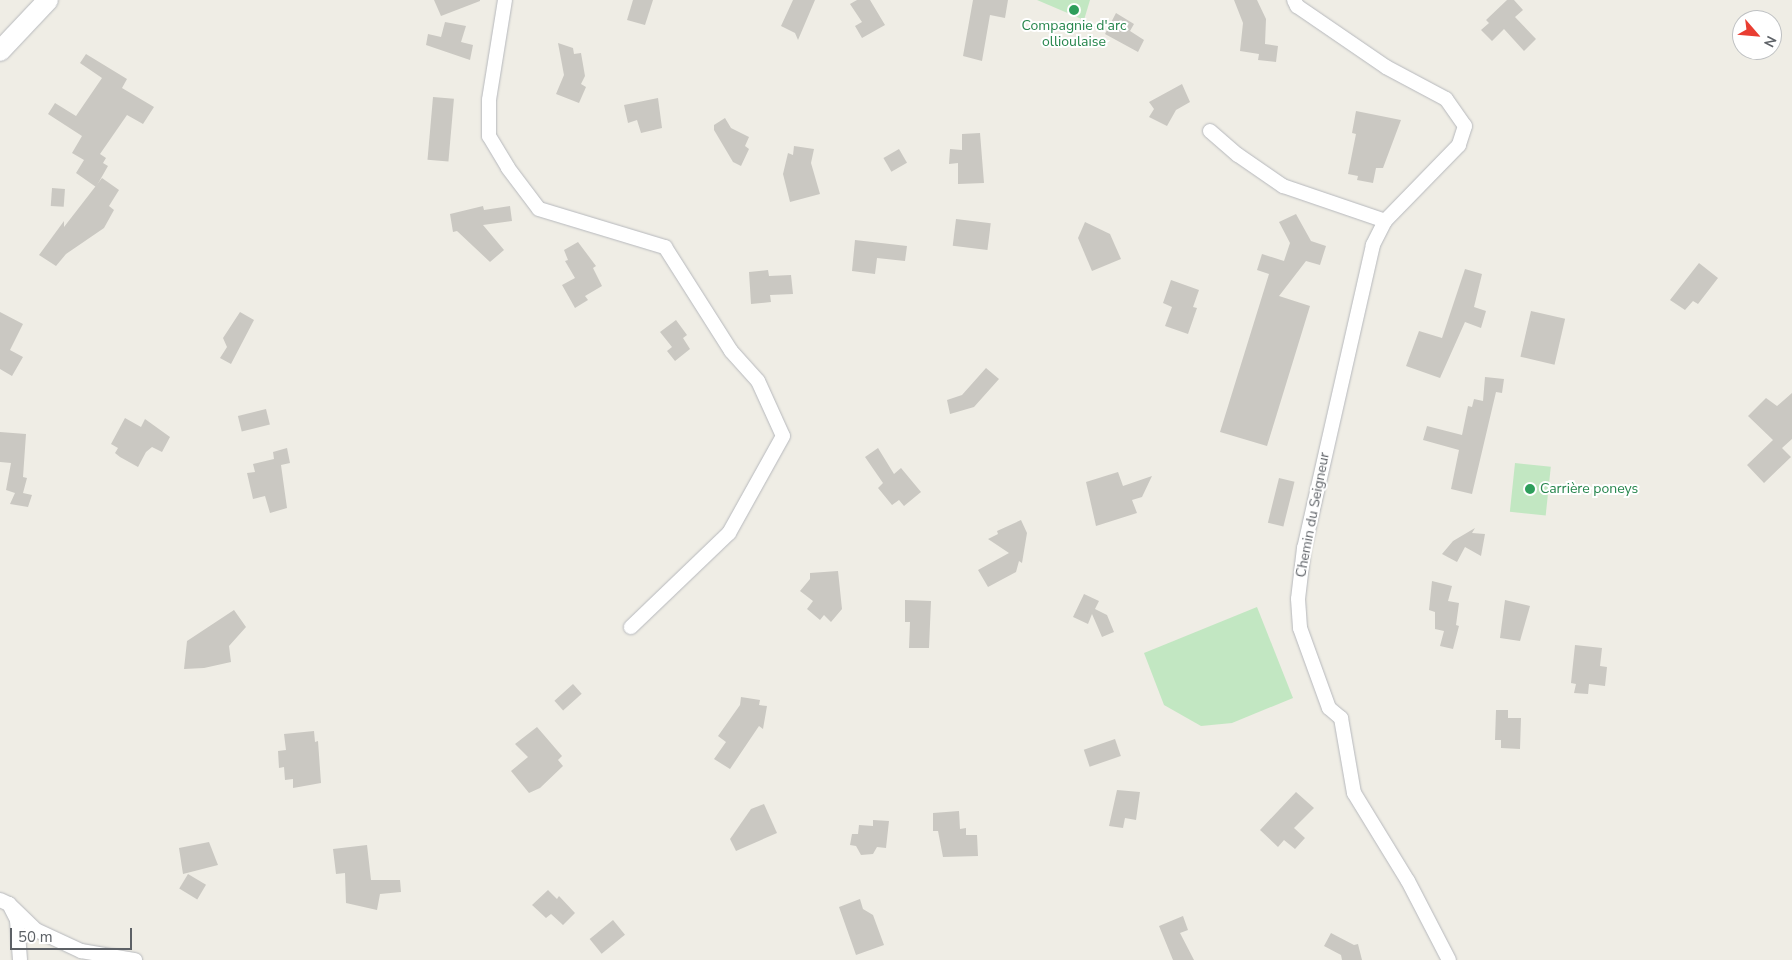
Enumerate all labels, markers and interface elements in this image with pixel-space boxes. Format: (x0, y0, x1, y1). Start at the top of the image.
marker: Compagnie d'arc ollioulaise (1068, 4, 1080, 16)
north arrow (1732, 10, 1782, 60)
place label: Compagnie d'arc ollioulaise (1022, 18, 1126, 50)
text: N (1759, 33, 1781, 51)
street label: Chemin du Seigneur (1293, 451, 1333, 579)
place label: Carrière poneys (1540, 481, 1638, 497)
marker: Carrière poneys (1524, 483, 1536, 495)
scale bar (12, 918, 135, 950)
text: 50 m (18, 927, 53, 947)

